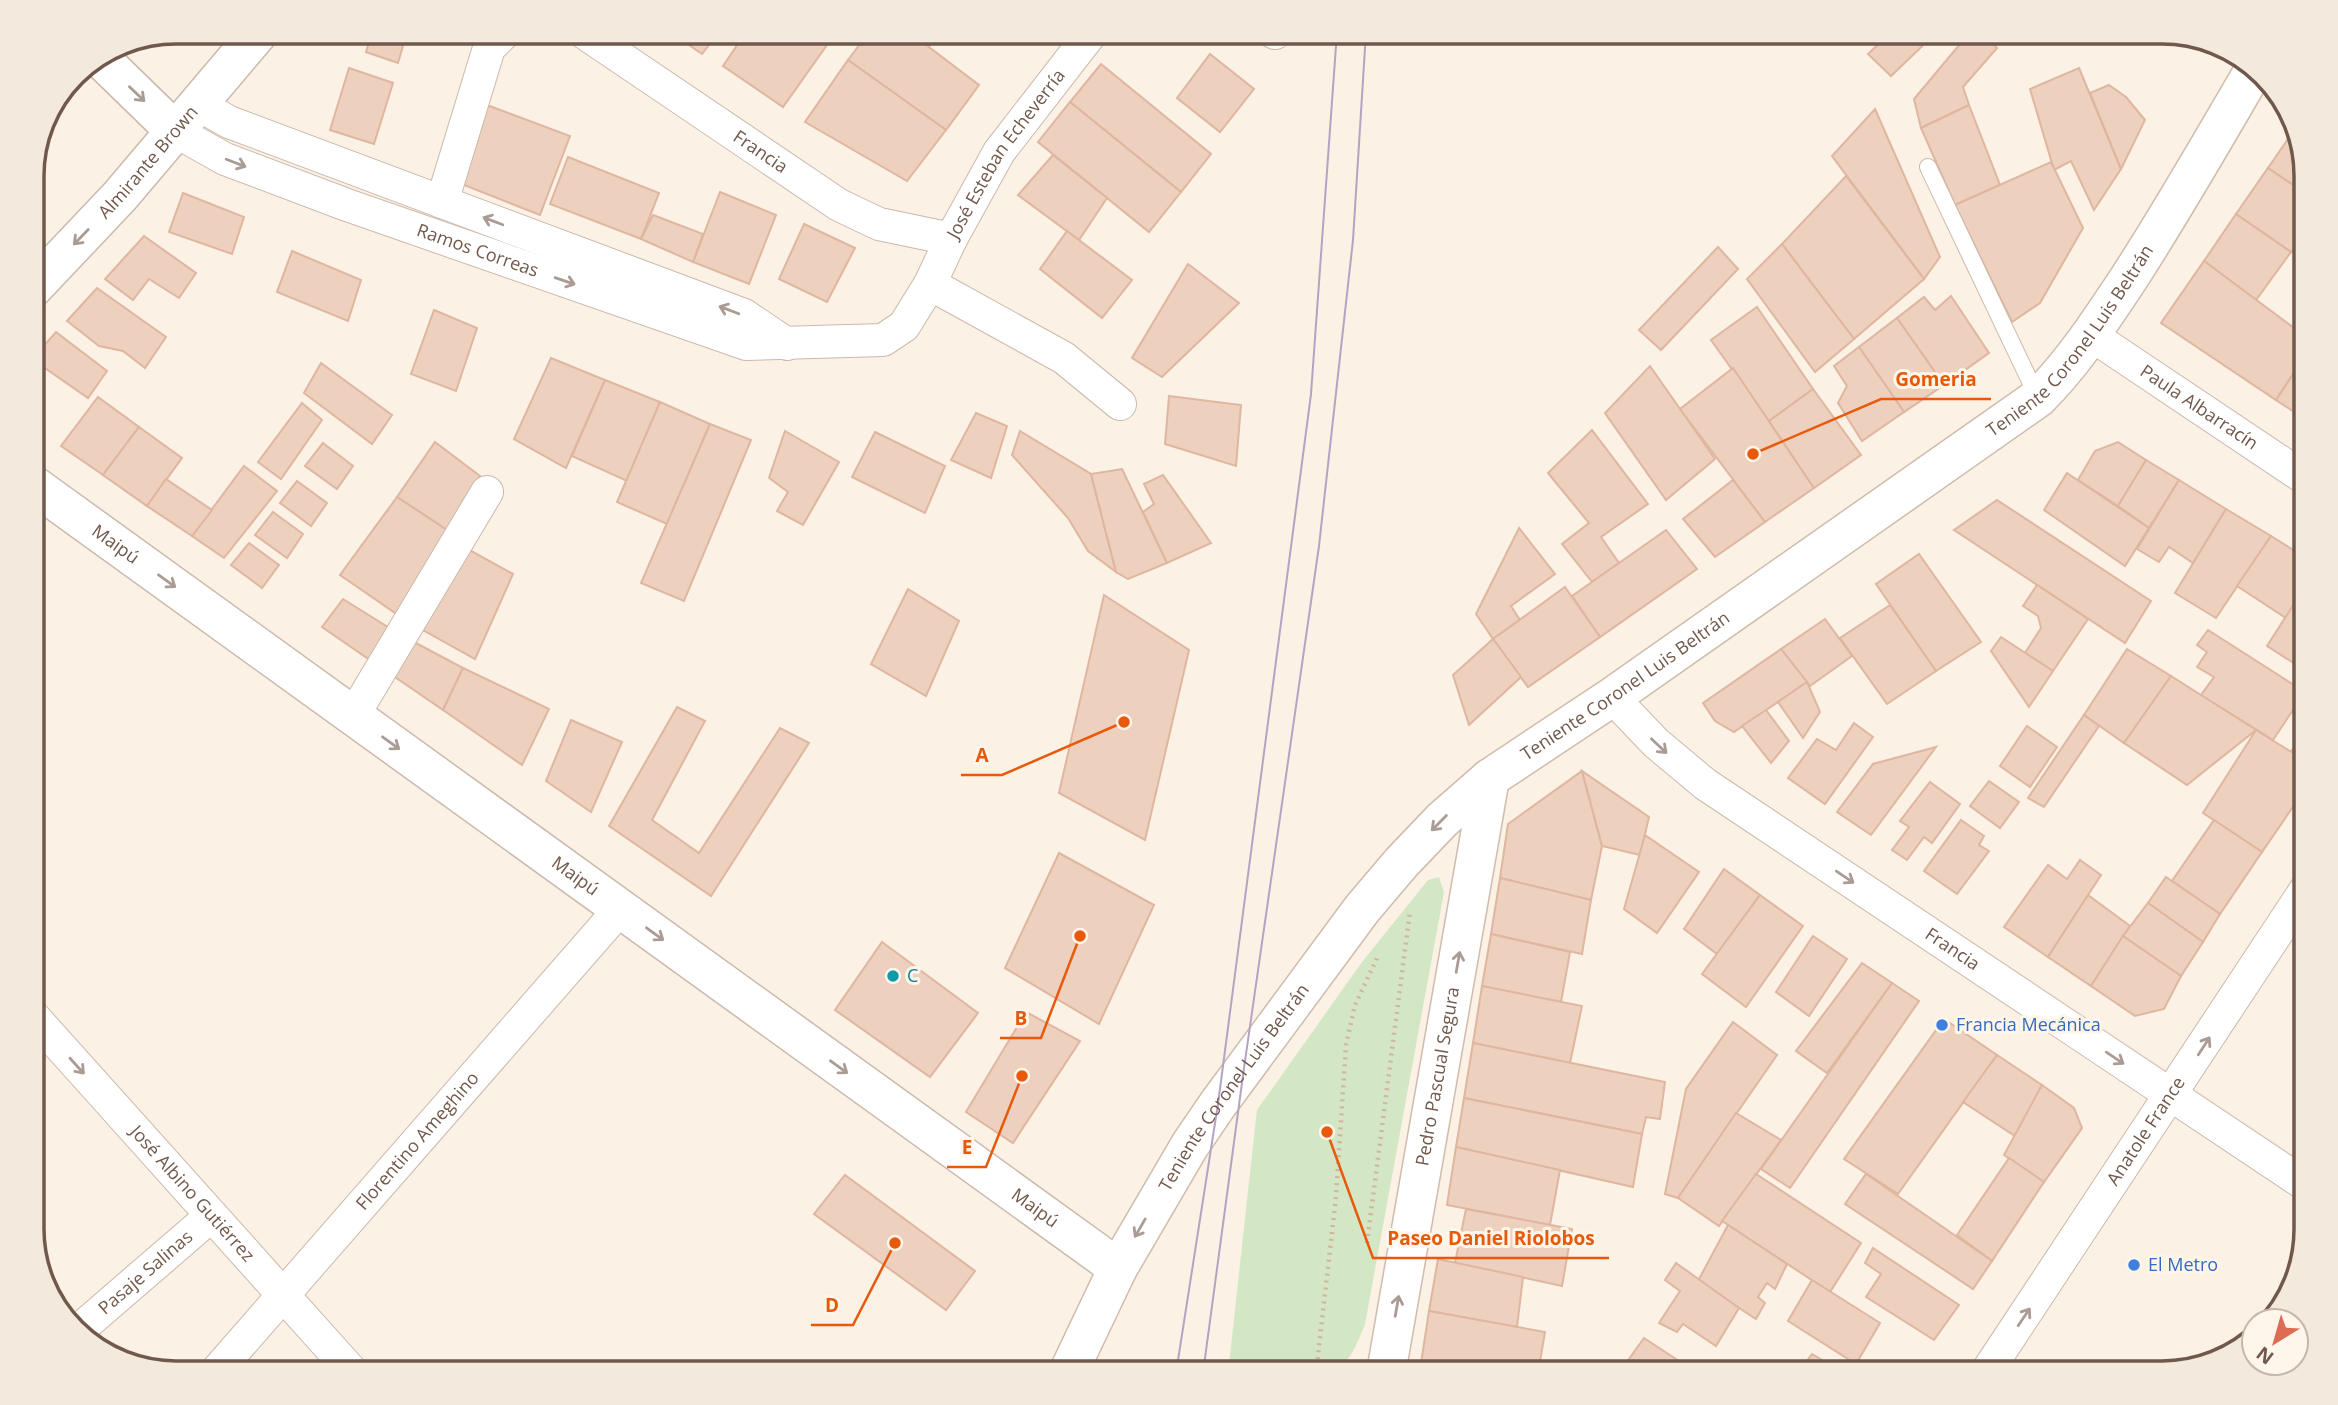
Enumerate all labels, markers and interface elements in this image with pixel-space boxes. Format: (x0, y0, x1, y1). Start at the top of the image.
street label: José Esteban Echeverría (940, 64, 1070, 244)
one-way arrow (128, 86, 145, 103)
street label: Almirante Brown (92, 100, 203, 223)
street label: Francia (729, 124, 793, 178)
one-way arrow (224, 157, 246, 170)
one-way arrow (482, 214, 504, 226)
street label: Ramos Correas (414, 217, 542, 282)
one-way arrow (73, 228, 90, 245)
street label: Teniente Coronel Luis Beltrán (1981, 240, 2158, 442)
one-way arrow (554, 276, 576, 288)
one-way arrow (718, 302, 740, 315)
street label: Paula Albarracín (2136, 358, 2263, 455)
callout: Gomeria (1881, 359, 1991, 399)
text: Gomeria (1895, 366, 1977, 392)
street label: Maipú (88, 518, 145, 569)
one-way arrow (157, 574, 176, 589)
street label: Teniente Coronel Luis Beltrán (1516, 605, 1734, 765)
callout: A (961, 735, 1002, 775)
one-way arrow (381, 736, 400, 750)
one-way arrow (1650, 737, 1667, 754)
text: A (975, 742, 989, 768)
one-way arrow (1431, 814, 1448, 831)
street label: Maipú (547, 850, 604, 901)
one-way arrow (1834, 870, 1854, 884)
street label: Francia (1921, 921, 1985, 975)
one-way arrow (645, 926, 664, 941)
one-way arrow (1452, 951, 1465, 974)
place label: C (907, 963, 918, 987)
marker: C (885, 968, 901, 984)
street label: Teniente Coronel Luis Beltrán (1153, 978, 1314, 1195)
street label: Pedro Pascual Segura (1409, 985, 1464, 1168)
callout: B (1000, 998, 1041, 1038)
text: B (1015, 1005, 1027, 1031)
place label: Francia Mecánica (1956, 1012, 2101, 1036)
marker: Francia Mecánica (1934, 1017, 1950, 1033)
one-way arrow (2198, 1036, 2212, 1056)
one-way arrow (2105, 1050, 2124, 1065)
one-way arrow (69, 1057, 85, 1075)
one-way arrow (829, 1060, 848, 1074)
street label: Florentino Ameghino (350, 1066, 484, 1215)
street label: Anatole France (2100, 1072, 2190, 1190)
street label: José Albino Gutiérrez (124, 1118, 261, 1266)
callout: E (947, 1127, 986, 1167)
text: E (962, 1134, 972, 1160)
street label: Maipú (1007, 1182, 1064, 1232)
one-way arrow (1133, 1218, 1147, 1238)
callout: Paseo Daniel Riolobos (1373, 1218, 1609, 1258)
street label: Pasaje Salinas (93, 1224, 197, 1319)
text: Paseo Daniel Riolobos (1387, 1225, 1595, 1251)
place label: El Metro (2148, 1252, 2218, 1276)
marker: El Metro (2126, 1257, 2142, 1273)
callout: D (811, 1285, 853, 1325)
text: D (825, 1292, 839, 1318)
one-way arrow (1391, 1295, 1405, 1318)
north arrow (2240, 1307, 2310, 1377)
one-way arrow (2017, 1308, 2031, 1327)
text: N (2251, 1341, 2279, 1371)

